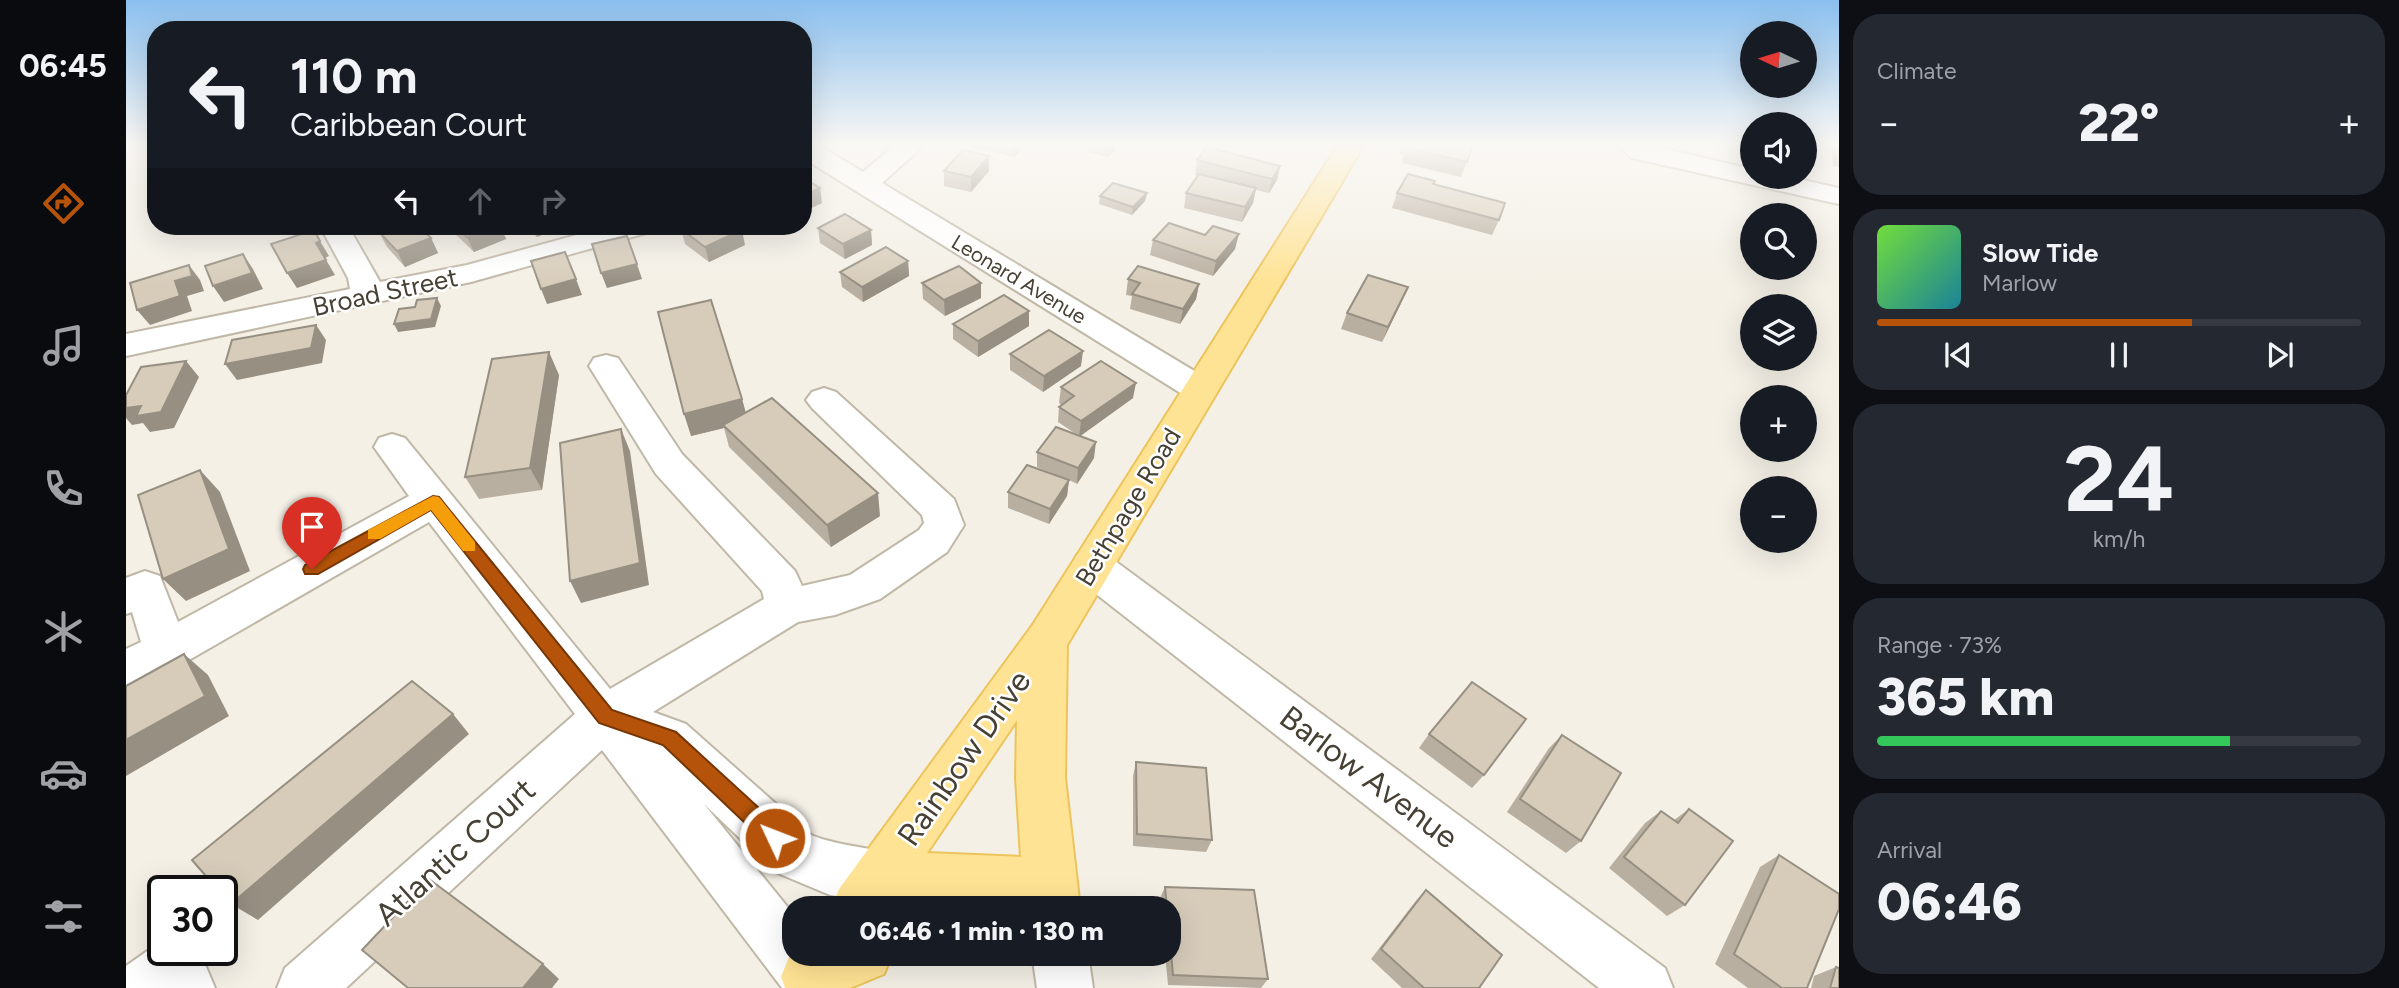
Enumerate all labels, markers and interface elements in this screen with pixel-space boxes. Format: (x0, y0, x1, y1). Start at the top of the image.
north arrow (1740, 21, 1816, 98)
map controls (1740, 21, 1817, 553)
text: 110 m (290, 46, 418, 105)
text: 06:45 (19, 47, 107, 85)
icon: left (175, 49, 266, 140)
text: Climate (1877, 57, 1956, 85)
text: 22° (2078, 92, 2160, 154)
text: − (1877, 100, 1901, 146)
text: + (2337, 100, 2361, 146)
text: Caribbean Court (290, 106, 527, 144)
button: sound (1740, 112, 1817, 189)
icon: directions (39, 179, 88, 228)
icon: left (388, 182, 426, 220)
icon: ahead (461, 182, 499, 220)
icon: right (534, 182, 572, 220)
button: search (1740, 203, 1817, 280)
street label: Leonard Avenue (947, 229, 1091, 329)
text: Slow Tide (1982, 237, 2098, 269)
street label: Broad Street (310, 261, 461, 323)
text: Marlow (1982, 269, 2057, 297)
button: layers (1740, 294, 1817, 371)
icon: music (39, 321, 88, 370)
icon: previous (1939, 336, 1977, 374)
icon: pause (2100, 336, 2138, 374)
icon: next (2261, 336, 2299, 374)
button: + (1740, 385, 1817, 462)
street label: Bethpage Road (1068, 422, 1188, 592)
text: 24 (2064, 425, 2174, 534)
icon: phone (39, 464, 88, 513)
button: − (1740, 476, 1817, 553)
pin (282, 497, 342, 569)
icon: arrive (293, 508, 331, 546)
text: km/h (2093, 525, 2145, 553)
icon: climate (39, 607, 88, 656)
text: Range · 73% (1877, 631, 2002, 659)
street label: Rainbow Drive (889, 663, 1039, 853)
text: 365 km (1877, 666, 2054, 728)
street label: Barlow Avenue (1272, 698, 1466, 856)
icon: car (39, 749, 88, 798)
street label: Atlantic Court (367, 770, 543, 934)
position arrow (738, 801, 812, 875)
text: Arrival (1877, 836, 1942, 864)
text: 06:46 (1877, 871, 2022, 933)
speed limit sign: 30 (147, 875, 238, 966)
icon: filters (39, 892, 88, 941)
text: 06:46 · 1 min · 130 m (859, 915, 1104, 947)

